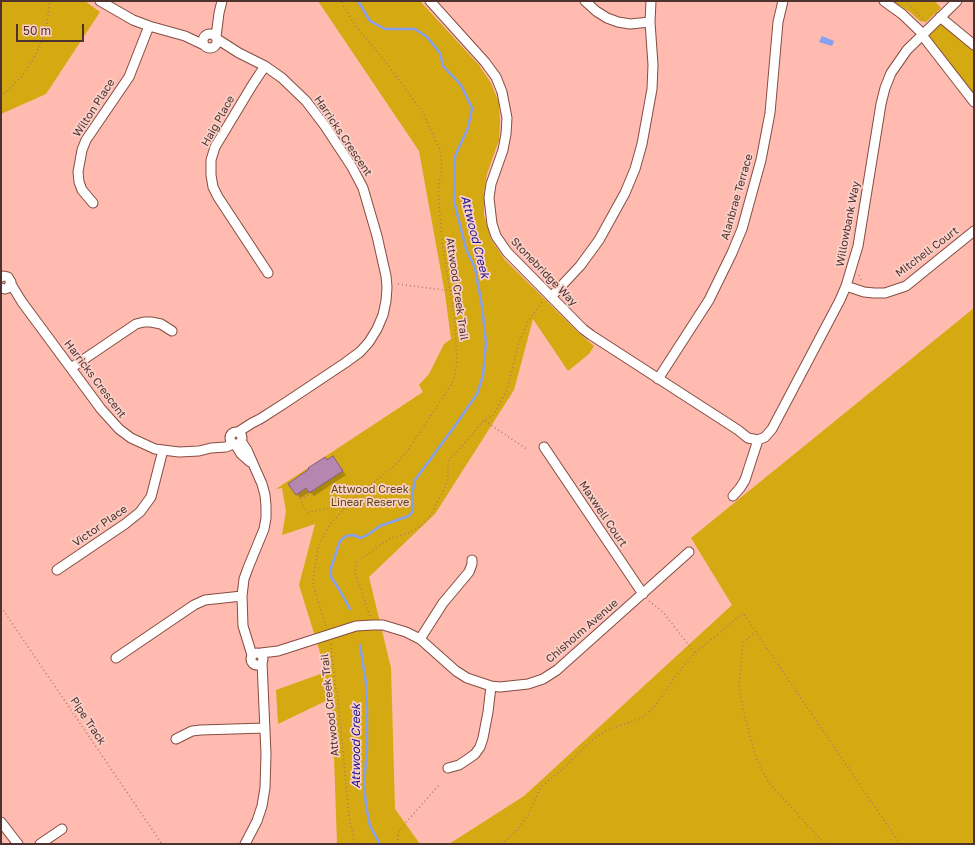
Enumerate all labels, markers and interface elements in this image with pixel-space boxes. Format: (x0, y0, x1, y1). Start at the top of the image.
scale bar (18, 16, 86, 42)
text: 50 m (23, 23, 51, 38)
street label: Wilton Place (70, 76, 118, 140)
street label: Haig Place (199, 93, 237, 149)
street label: Harricks Crescent (311, 93, 375, 179)
street label: Alanbrae Terrace (718, 152, 756, 242)
street label: Willowbank Way (833, 180, 863, 268)
water label: Attwood Creek (458, 194, 492, 280)
street label: Mitchell Court (893, 224, 961, 280)
street label: Stonebridge Way (508, 235, 580, 309)
street label: Attwood Creek Trail (443, 237, 471, 341)
street label: Harricks Crescent (61, 337, 129, 421)
street label: Maxwell Court (576, 479, 630, 549)
park label: Attwood Creek Linear Reserve (331, 483, 409, 509)
street label: Victor Place (70, 502, 130, 550)
street label: Chisholm Avenue (543, 596, 621, 666)
street label: Attwood Creek Trail (318, 653, 342, 757)
street label: Pipe Track (67, 695, 109, 747)
water label: Attwood Creek (349, 704, 363, 788)

